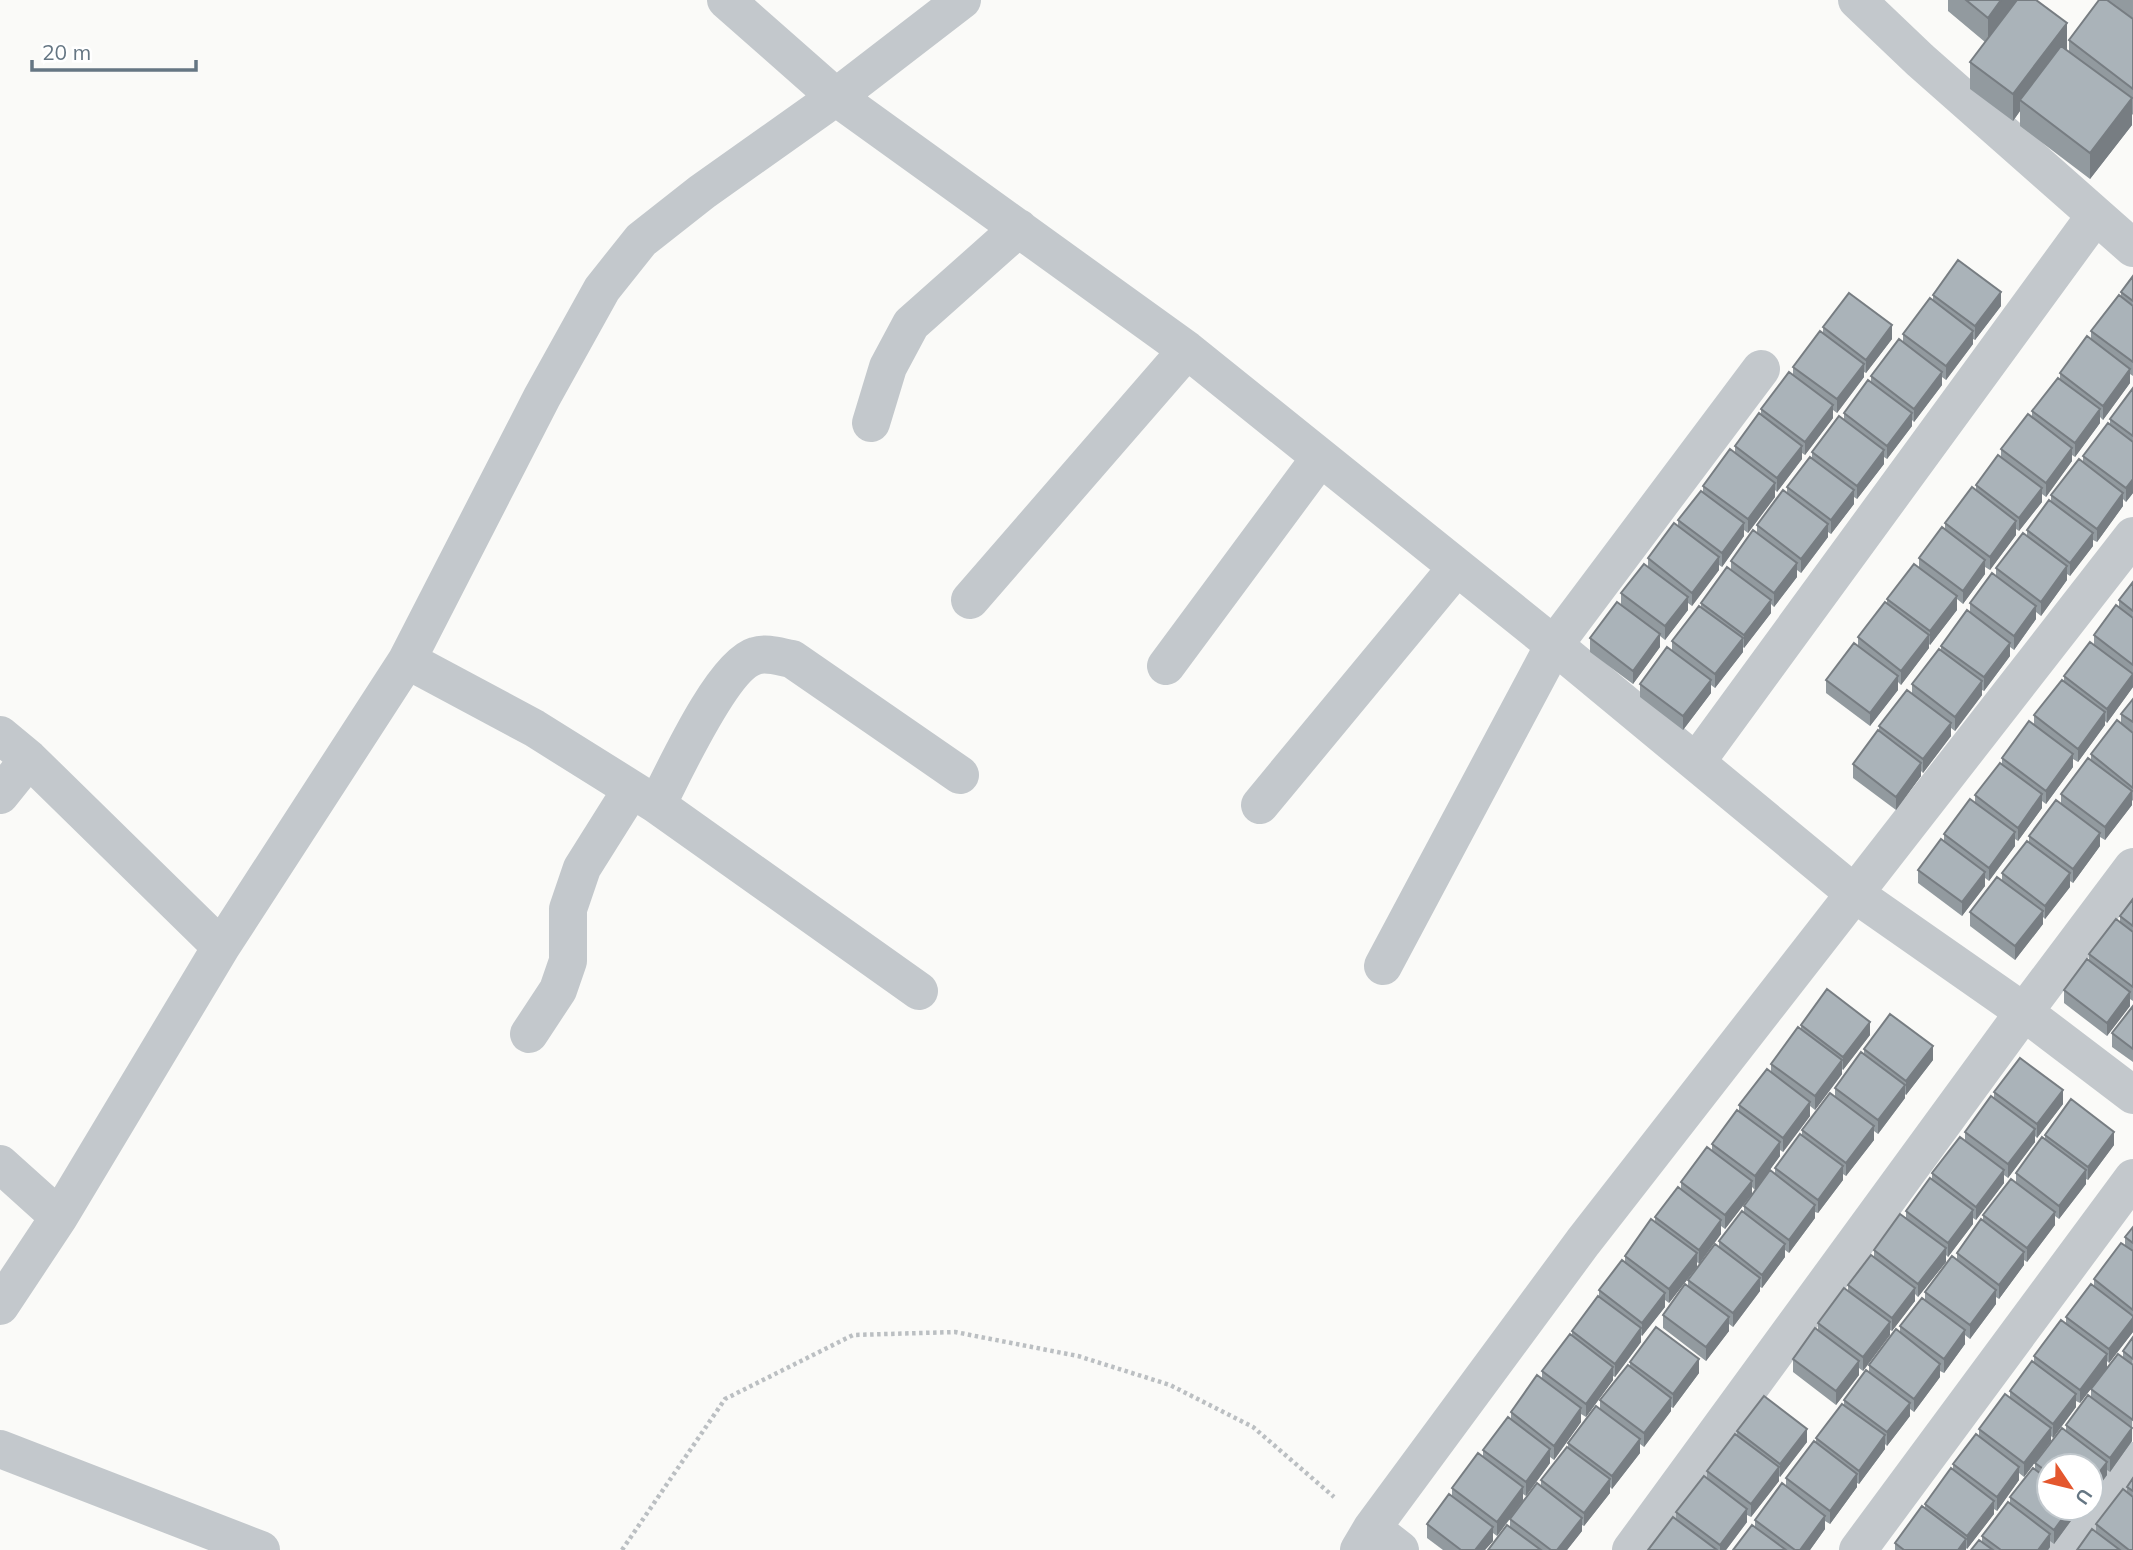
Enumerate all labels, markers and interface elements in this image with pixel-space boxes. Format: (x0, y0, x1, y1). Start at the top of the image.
scale bar (32, 28, 196, 72)
text: 20 m (42, 39, 91, 65)
north arrow (2035, 1452, 2105, 1522)
text: U (2070, 1484, 2098, 1509)

